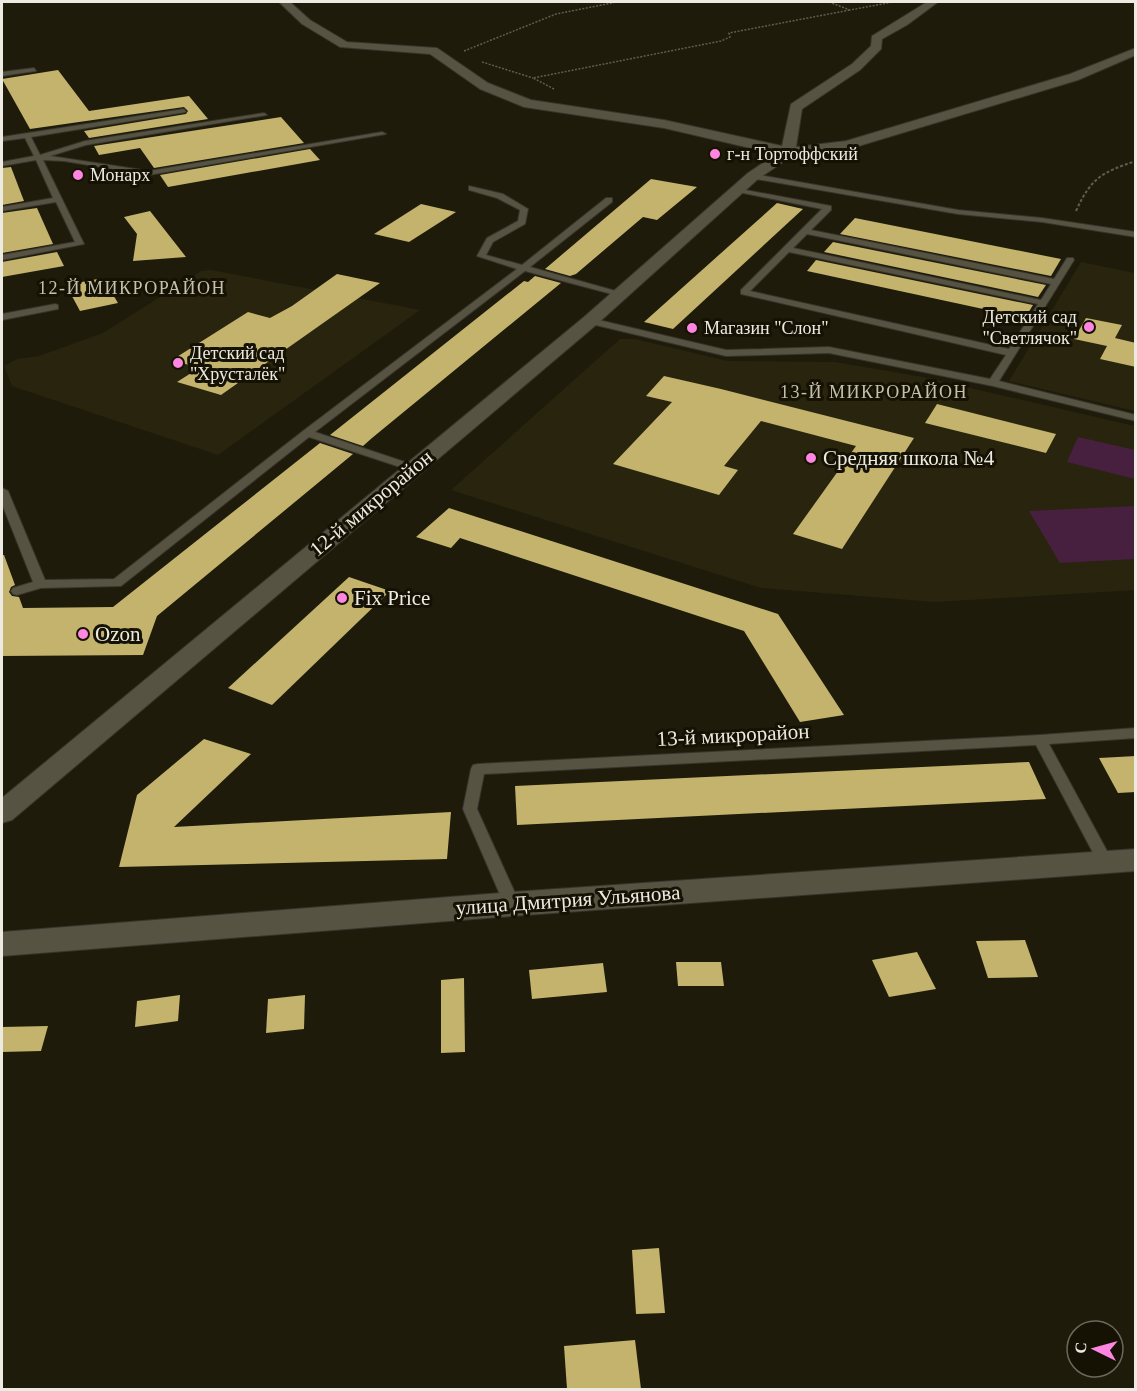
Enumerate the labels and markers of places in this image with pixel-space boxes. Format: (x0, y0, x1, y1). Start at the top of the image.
place label: г-н Тортоффский (727, 144, 858, 164)
marker: г-н Тортоффский (708, 147, 722, 161)
place label: Монарх (90, 165, 150, 185)
marker: Монарх (71, 168, 85, 182)
place label: Детский сад "Светлячок" (982, 307, 1077, 348)
place label: Магазин "Слон" (704, 318, 829, 338)
marker: Детский сад "Светлячок" (1082, 320, 1096, 334)
marker: Магазин "Слон" (685, 321, 699, 335)
place label: Детский сад "Хрусталёк" (190, 343, 285, 384)
marker: Детский сад "Хрусталёк" (171, 356, 185, 370)
place label: Средняя школа №4 (823, 446, 995, 470)
marker: Средняя школа №4 (804, 451, 818, 465)
place label: Fix Price (354, 586, 430, 610)
marker: Fix Price (335, 591, 349, 605)
place label: Ozon (95, 622, 141, 646)
marker: Ozon (76, 627, 90, 641)

